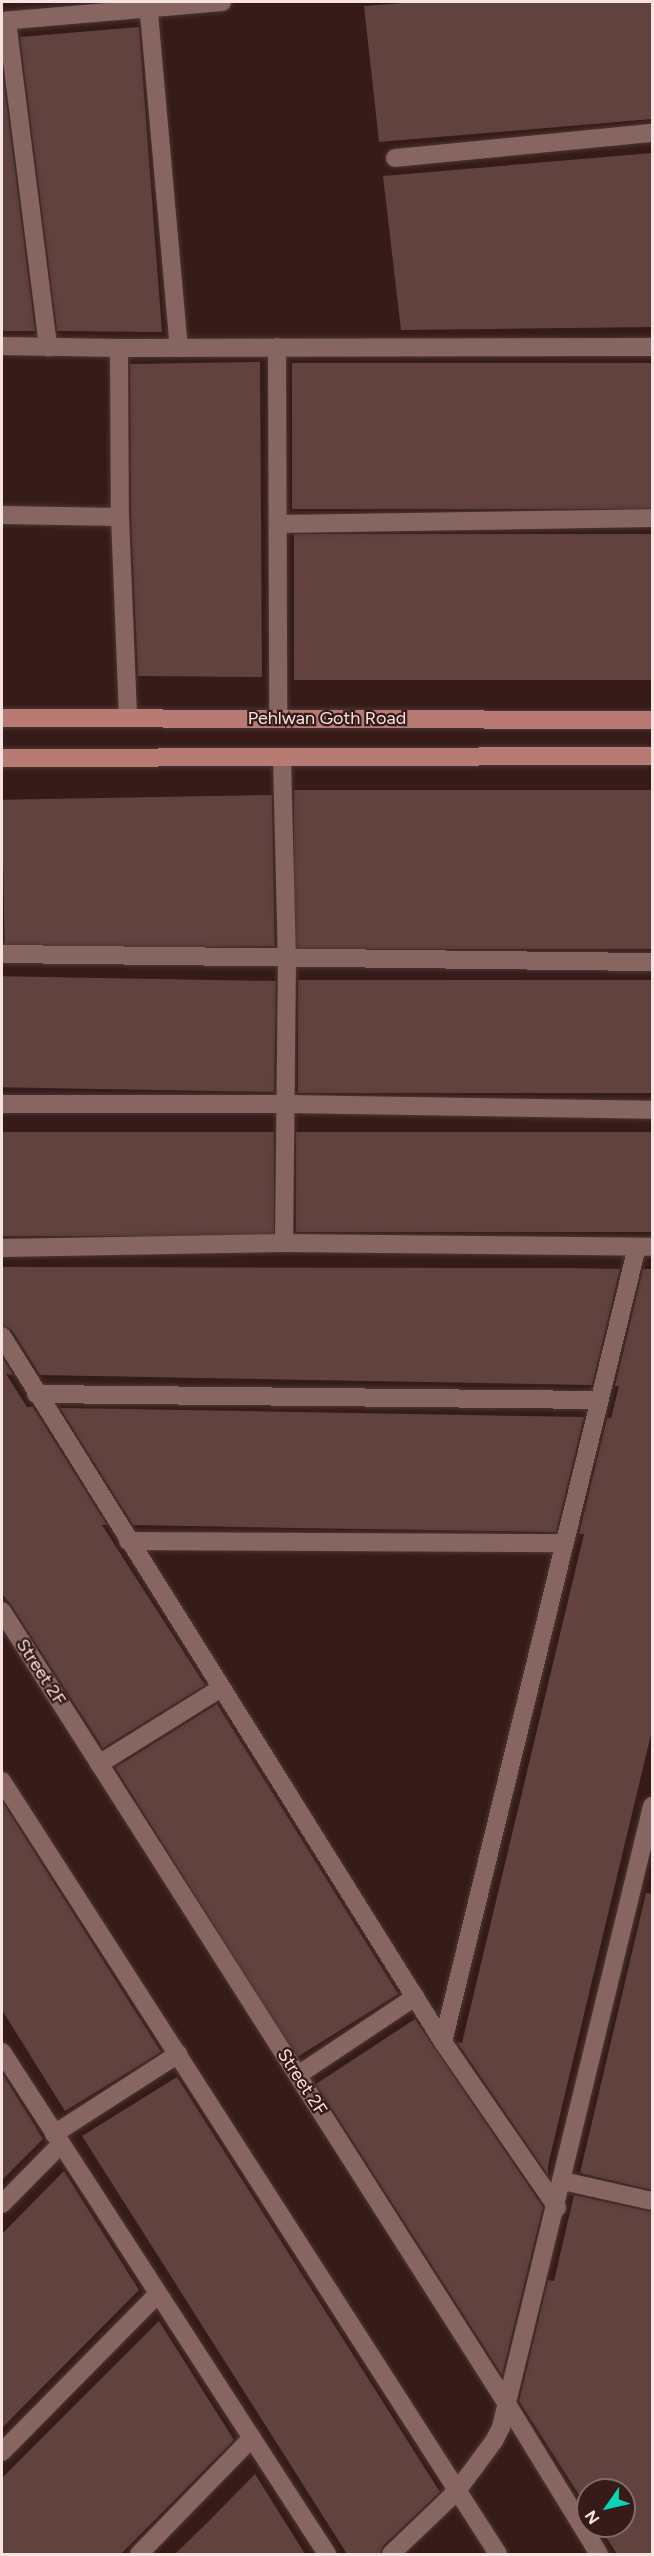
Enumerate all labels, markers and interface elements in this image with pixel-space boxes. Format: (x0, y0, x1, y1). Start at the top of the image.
street label: Pehlwan Goth Road (248, 707, 406, 729)
street label: Street 2F (12, 1635, 70, 1709)
street label: Street 2F (273, 2045, 331, 2119)
north arrow (576, 2478, 636, 2538)
text: N (581, 2507, 604, 2528)

